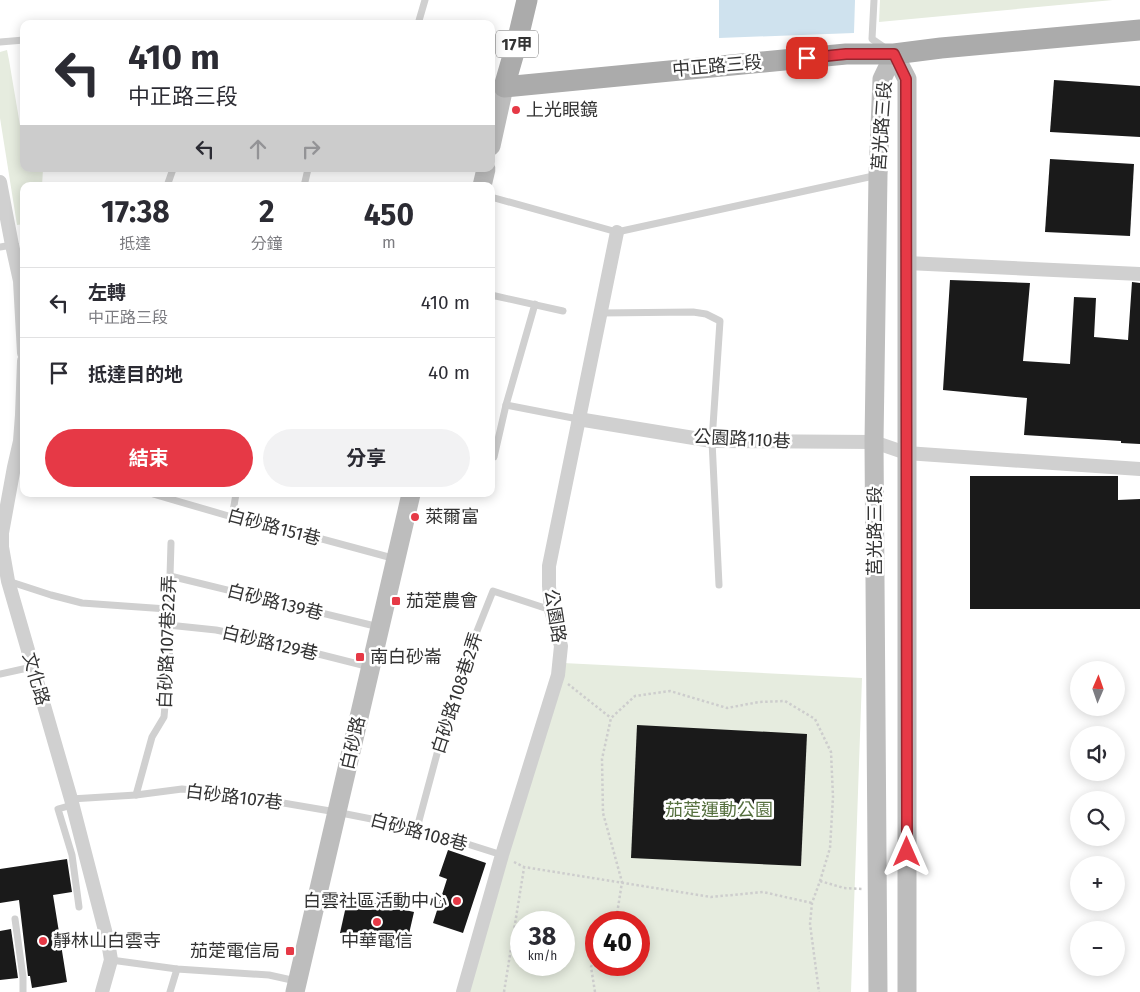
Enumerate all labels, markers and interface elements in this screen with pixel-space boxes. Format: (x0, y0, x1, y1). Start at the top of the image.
road number: 17甲 (496, 31, 538, 58)
text: 410 m (128, 36, 220, 78)
pin (786, 37, 828, 79)
icon: left (45, 40, 110, 105)
icon: arrive (793, 44, 821, 72)
street label: 中正路三段 (671, 51, 763, 81)
street label: 莒光路三段 (868, 80, 896, 172)
text: 中正路三段 (128, 83, 238, 110)
place label: 上光眼鏡 (526, 99, 598, 121)
marker: 上光眼鏡 (510, 104, 522, 116)
icon: left (191, 135, 219, 163)
icon: ahead (244, 135, 272, 163)
icon: right (297, 135, 325, 163)
text: 17:38 (101, 194, 170, 230)
text: 2 (259, 194, 274, 230)
text: 450 (364, 197, 414, 233)
text: m (382, 233, 396, 252)
text: 抵達 (119, 234, 151, 253)
text: 分鐘 (251, 234, 283, 253)
text: 左轉 (88, 281, 126, 304)
icon: left (45, 289, 73, 317)
text: 410 m (421, 291, 470, 314)
text: 中正路三段 (88, 308, 168, 327)
icon: arrive (45, 359, 73, 387)
text: 40 m (428, 361, 470, 384)
text: 抵達目的地 (88, 363, 183, 386)
street label: 公園路110巷 (693, 425, 791, 453)
button: 結束 (45, 429, 253, 487)
button: 分享 (263, 429, 470, 487)
street label: 莒光路三段 (864, 486, 886, 576)
street label: 白砂路151巷 (225, 504, 323, 550)
place label: 萊爾富 (425, 506, 479, 528)
marker: 萊爾富 (409, 511, 421, 523)
street label: 白砂路107巷22弄 (154, 575, 180, 709)
street label: 白砂路139巷 (225, 579, 325, 625)
street label: 公園路 (540, 588, 570, 644)
place label: 茄萣農會 (406, 590, 478, 612)
marker: 茄萣農會 (390, 595, 402, 607)
street label: 白砂路129巷 (220, 621, 320, 665)
street label: 白砂路108巷2弄 (427, 629, 487, 757)
place label: 南白砂崙 (370, 646, 442, 668)
street label: 文化路 (18, 650, 54, 708)
marker: 南白砂崙 (354, 651, 366, 663)
north arrow (1070, 661, 1125, 716)
map controls (1070, 661, 1125, 976)
street label: 白砂路 (336, 714, 370, 772)
button: sound (1070, 726, 1125, 781)
street label: 白砂路107巷 (184, 780, 284, 814)
button: search (1070, 791, 1125, 846)
park label: 茄萣運動公園 (665, 799, 773, 821)
street label: 白砂路108巷 (368, 808, 470, 856)
position arrow (880, 825, 932, 877)
button: + (1070, 856, 1125, 911)
place label: 白雲社區活動中心 (303, 890, 447, 912)
marker: 白雲社區活動中心 (451, 895, 463, 907)
speed limit sign: 40 (585, 911, 650, 976)
marker: 中華電信 (371, 916, 383, 928)
button: − (1070, 921, 1125, 976)
text: 38 (529, 922, 556, 952)
place label: 靜林山白雲寺 (53, 930, 161, 952)
place label: 中華電信 (341, 930, 413, 952)
marker: 靜林山白雲寺 (37, 935, 49, 947)
place label: 茄萣電信局 (190, 940, 280, 962)
marker: 茄萣電信局 (284, 945, 296, 957)
text: km/h (528, 949, 557, 963)

